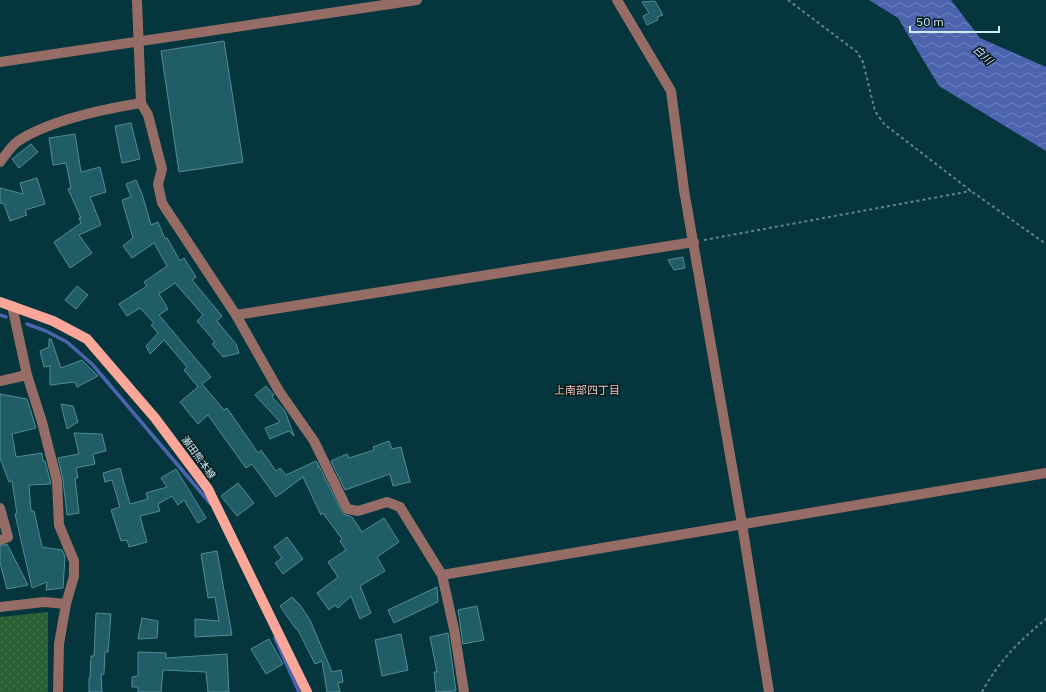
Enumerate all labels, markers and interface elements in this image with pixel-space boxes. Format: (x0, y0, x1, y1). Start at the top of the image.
scale bar (910, 8, 999, 34)
text: 50 m (916, 14, 944, 29)
water label: 白川 (970, 42, 997, 68)
district label: 上南部四丁目 (554, 383, 620, 397)
street label: 瀬田熊本線 (179, 433, 219, 481)

